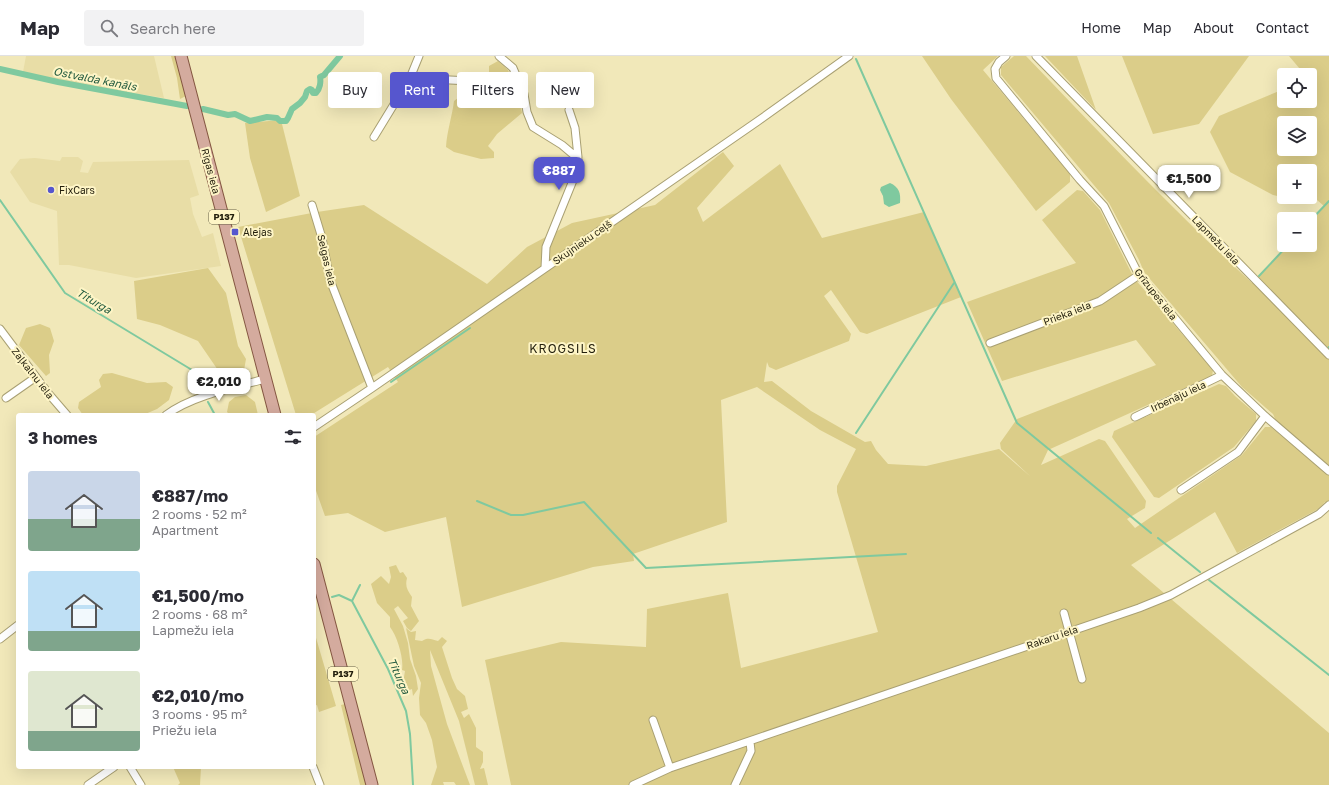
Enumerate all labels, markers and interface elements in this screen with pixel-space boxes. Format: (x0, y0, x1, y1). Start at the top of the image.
search box (84, 10, 364, 46)
text: Map (20, 16, 60, 39)
icon: search (98, 17, 120, 39)
text: Search here (130, 19, 216, 37)
text: Home (1081, 19, 1121, 36)
text: Map (1143, 19, 1171, 36)
text: About (1193, 19, 1234, 36)
text: Contact (1256, 19, 1309, 36)
water label: Ostvalda kanāls (52, 64, 139, 93)
map controls (1277, 68, 1317, 252)
button: locate (1277, 68, 1317, 108)
chip: Buy (328, 72, 382, 108)
chip: Rent (390, 72, 449, 108)
chip: Filters (457, 72, 528, 108)
chip: New (536, 72, 594, 108)
button: layers (1277, 116, 1317, 156)
street label: Rīgas iela (199, 147, 223, 195)
pin: €887 (535, 157, 583, 191)
text: €887 (543, 162, 575, 178)
button: + (1277, 164, 1317, 204)
pin: €1,500 (1156, 165, 1222, 199)
text: €1,500 (1167, 170, 1211, 186)
place label: FixCars (59, 184, 95, 196)
marker: FixCars (46, 185, 56, 195)
road number: P137 (209, 210, 239, 224)
button: − (1277, 212, 1317, 252)
street label: Lapmežu iela (1190, 213, 1242, 267)
street label: Skujnieku ceļš (550, 217, 614, 268)
place label: Alejas (243, 226, 272, 238)
marker: Alejas (230, 227, 240, 237)
street label: Selgas iela (315, 233, 339, 287)
street label: Grīzupes iela (1132, 266, 1180, 322)
water label: Titurga (74, 285, 115, 317)
street label: Prieka iela (1042, 298, 1092, 328)
district label: KROGSILS (529, 341, 597, 356)
street label: Zaļkalnu iela (9, 345, 57, 401)
pin: €2,010 (186, 368, 252, 402)
text: €2,010 (197, 373, 241, 389)
street label: Irbenāju iela (1149, 378, 1207, 414)
icon: filters (282, 426, 304, 448)
text: 3 homes (28, 427, 98, 448)
text: €887/mo (152, 485, 228, 506)
icon: home (60, 487, 108, 535)
text: 2 rooms · 52 m² (152, 506, 247, 522)
text: Apartment (152, 522, 219, 538)
text: €1,500/mo (152, 585, 244, 606)
icon: home (60, 587, 108, 635)
text: 2 rooms · 68 m² (152, 606, 247, 622)
text: Lapmežu iela (152, 622, 234, 638)
street label: Rakaru iela (1025, 623, 1079, 651)
water label: Titurga (385, 656, 413, 697)
road number: P137 (328, 667, 358, 681)
text: €2,010/mo (152, 685, 244, 706)
icon: home (60, 687, 108, 735)
text: 3 rooms · 95 m² (152, 706, 247, 722)
text: Priežu iela (152, 722, 217, 738)

